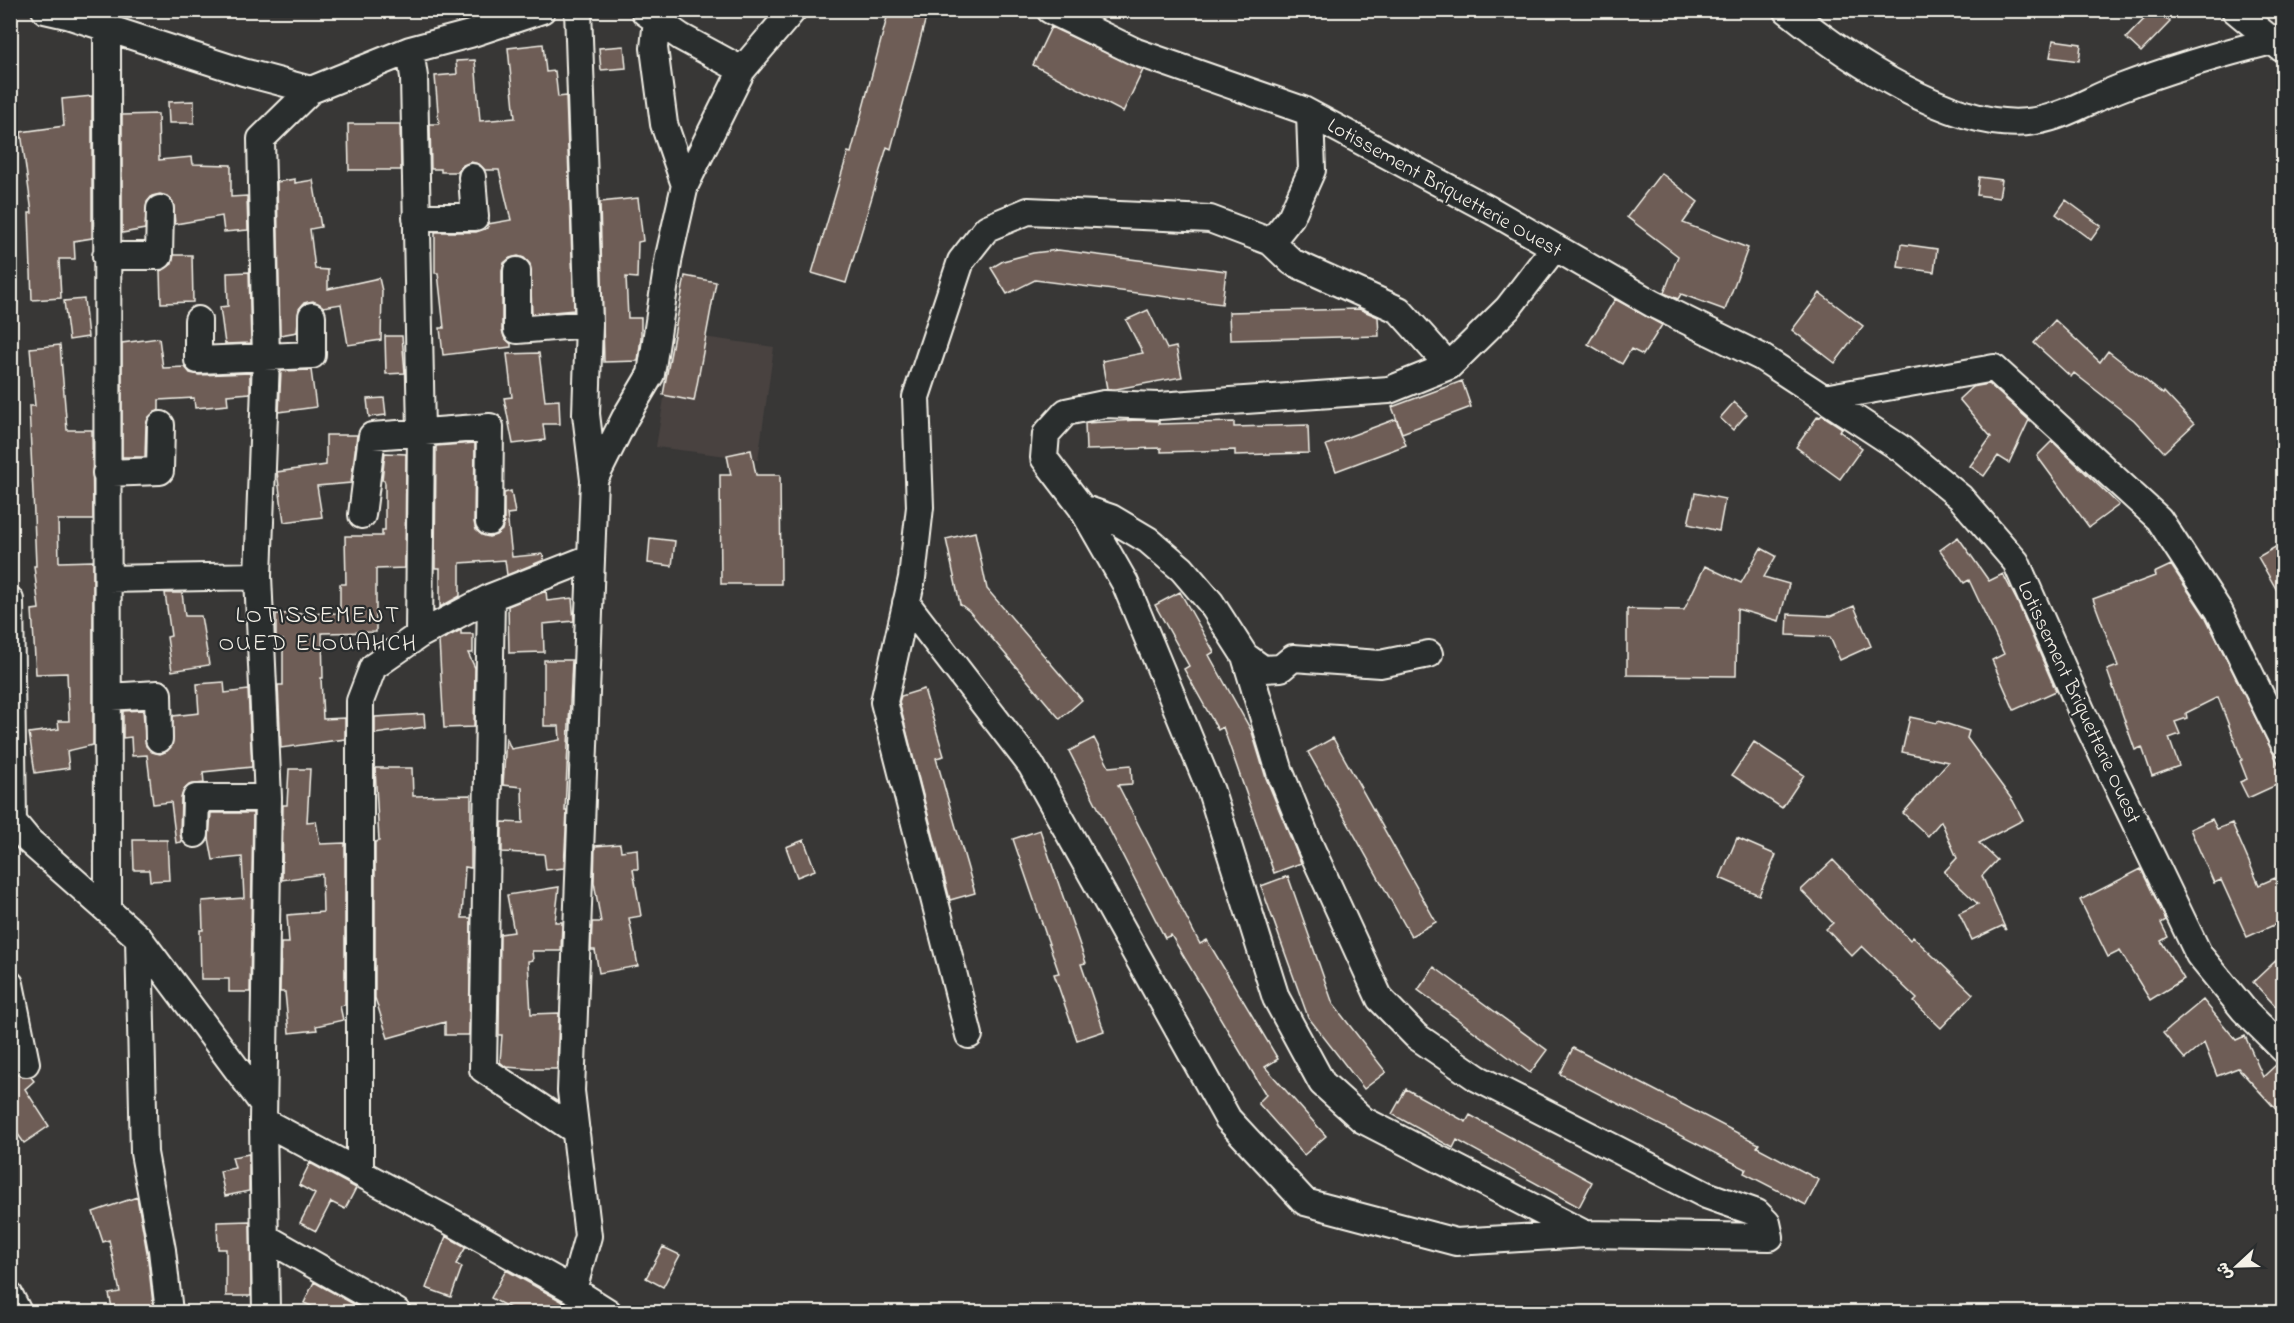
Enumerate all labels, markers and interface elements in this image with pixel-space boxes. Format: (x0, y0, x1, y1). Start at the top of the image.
street label: Lotissement Briquetterie Ouest (1321, 111, 1567, 266)
street label: Lotissement Briquetterie Ouest (2009, 577, 2148, 829)
district label: LOTISSEMENT OUED ELOUAHCH (219, 599, 417, 662)
north arrow (2207, 1236, 2267, 1296)
text: ش (2211, 1258, 2239, 1284)

